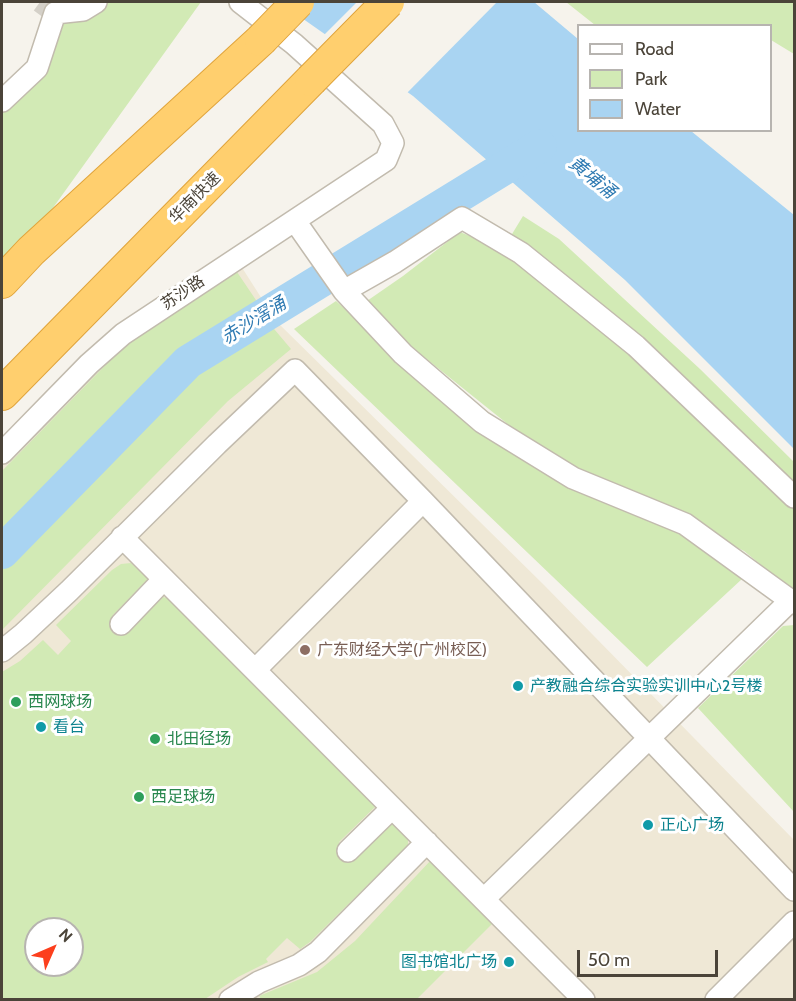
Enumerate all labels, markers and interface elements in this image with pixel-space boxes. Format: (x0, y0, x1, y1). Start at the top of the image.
legend (577, 24, 772, 132)
text: Road (635, 38, 674, 60)
text: Park (635, 68, 667, 90)
text: Water (635, 98, 681, 120)
water label: 黄埔涌 (564, 153, 620, 203)
street label: 华南快速 (166, 169, 224, 227)
street label: 苏沙路 (158, 272, 208, 314)
water label: 赤沙滘涌 (218, 293, 290, 349)
place label: 广东财经大学(广州校区) (317, 640, 487, 660)
marker: 广东财经大学(广州校区) (298, 643, 312, 657)
place label: 产教融合综合实验实训中心2号楼 (530, 676, 762, 696)
marker: 产教融合综合实验实训中心2号楼 (511, 679, 525, 693)
place label: 西网球场 (28, 692, 92, 712)
marker: 西网球场 (9, 695, 23, 709)
place label: 看台 (53, 717, 85, 737)
marker: 看台 (34, 720, 48, 734)
place label: 北田径场 (167, 729, 231, 749)
marker: 北田径场 (148, 732, 162, 746)
place label: 西足球场 (151, 787, 215, 807)
marker: 西足球场 (132, 790, 146, 804)
place label: 正心广场 (660, 815, 724, 835)
marker: 正心广场 (641, 818, 655, 832)
north arrow (24, 917, 84, 977)
text: N (55, 925, 76, 946)
scale bar (580, 938, 721, 976)
text: 50 m (588, 949, 630, 971)
place label: 图书馆北广场 (401, 952, 497, 972)
marker: 图书馆北广场 (502, 955, 516, 969)

